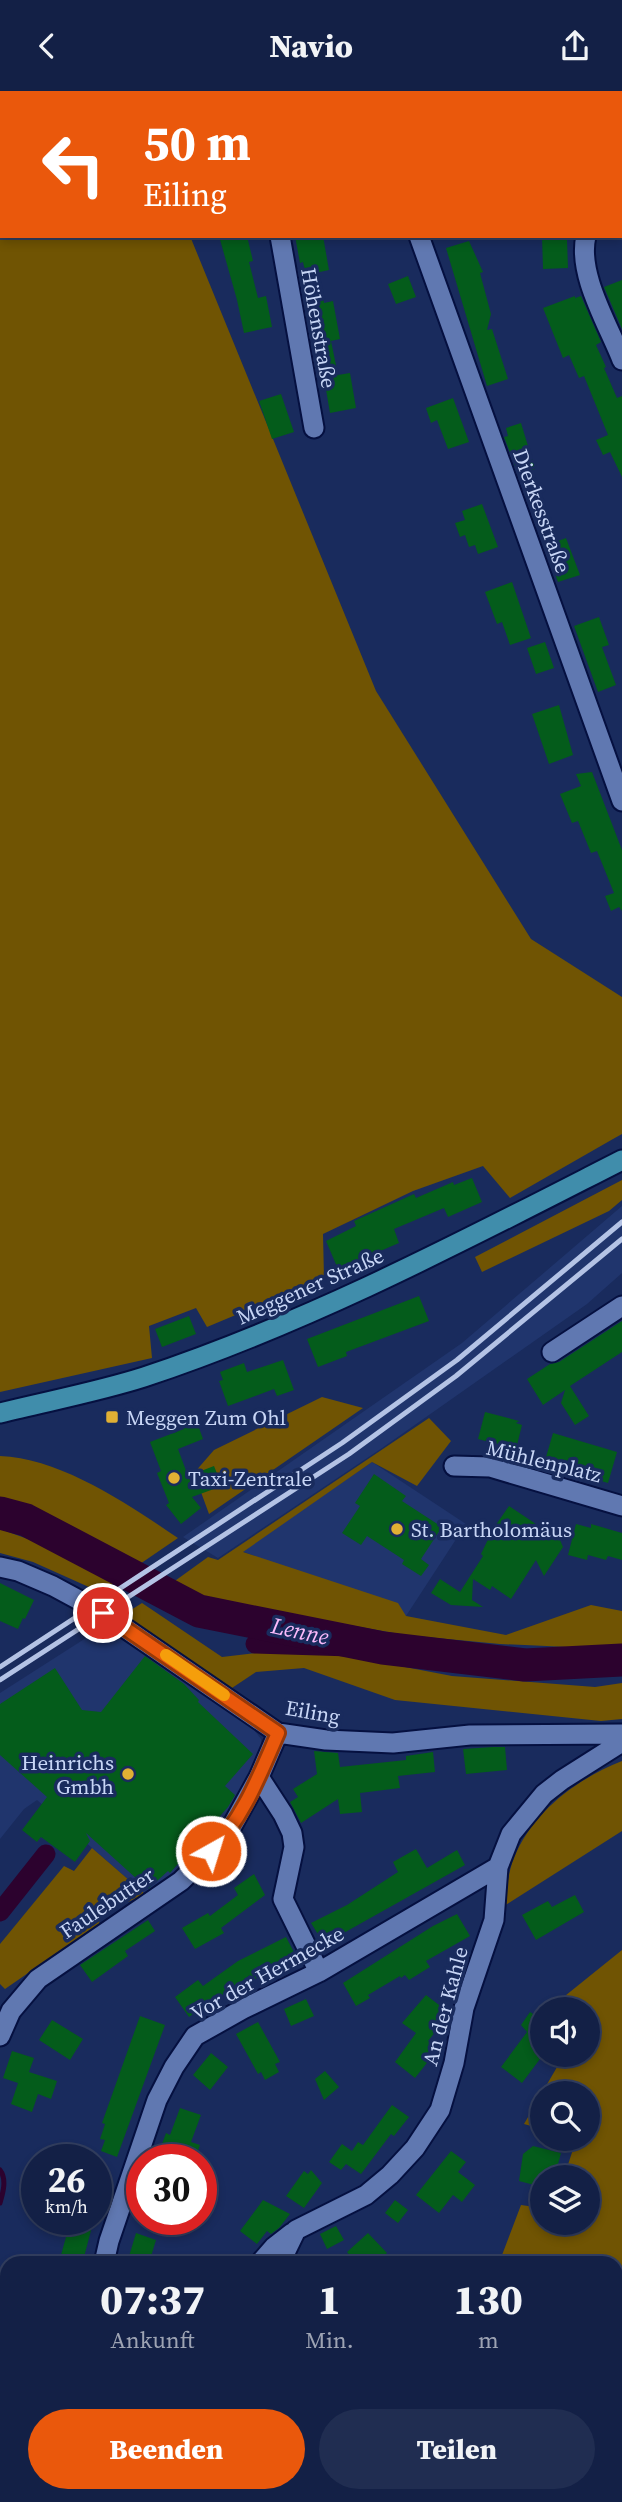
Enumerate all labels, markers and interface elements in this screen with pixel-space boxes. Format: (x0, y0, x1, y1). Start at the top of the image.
text: Navio (269, 24, 353, 68)
icon: back (28, 27, 66, 65)
icon: share (556, 27, 594, 65)
text: 50 m (143, 109, 251, 176)
icon: left (28, 119, 119, 210)
text: Eiling (143, 173, 227, 217)
street label: Höhenstraße (294, 265, 344, 391)
street label: Dierkesstraße (506, 445, 578, 577)
street label: Meggener Straße (232, 1241, 388, 1331)
place label: Meggen Zum Ohl (126, 1403, 286, 1432)
marker: Meggen Zum Ohl (104, 1409, 120, 1425)
street label: Mühlenplatz (483, 1433, 605, 1489)
place label: Taxi-Zentrale (188, 1464, 312, 1493)
marker: Taxi-Zentrale (166, 1470, 182, 1486)
place label: St. Bartholomäus (411, 1515, 572, 1544)
marker: St. Bartholomäus (389, 1521, 405, 1537)
pin (73, 1583, 133, 1643)
icon: arrive (84, 1594, 122, 1632)
water label: Lenne (267, 1609, 332, 1653)
street label: Eiling (283, 1693, 343, 1731)
place label: Heinrichs Gmbh (21, 1748, 114, 1801)
marker: Heinrichs Gmbh (120, 1766, 136, 1782)
position arrow (174, 1814, 248, 1888)
street label: Faulebutter (54, 1861, 160, 1945)
street label: Vor der Hermecke (185, 1919, 349, 2027)
street label: An der Kahle (415, 1943, 475, 2069)
map controls (530, 1997, 600, 2235)
button: sound (530, 1997, 600, 2067)
button: search (530, 2081, 600, 2151)
speed limit sign: 30 (126, 2144, 217, 2235)
text: 26 (48, 2156, 85, 2204)
button: layers (530, 2165, 600, 2235)
text: km/h (45, 2194, 88, 2219)
text: 07:37 (100, 2270, 205, 2328)
text: 1 (318, 2270, 341, 2328)
text: 130 (454, 2270, 523, 2328)
text: Ankunft (111, 2324, 195, 2356)
text: Min. (305, 2324, 354, 2356)
text: m (478, 2324, 499, 2356)
button: Beenden (28, 2409, 305, 2489)
button: Teilen (319, 2409, 595, 2489)

